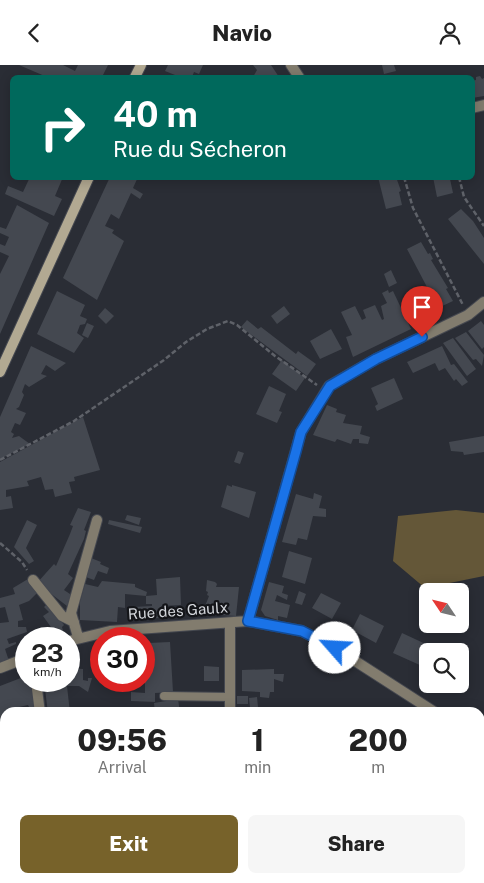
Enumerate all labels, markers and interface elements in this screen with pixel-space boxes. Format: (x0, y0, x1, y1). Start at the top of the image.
icon: back (20, 19, 48, 47)
icon: person (436, 19, 464, 47)
text: Navio (212, 20, 272, 46)
text: 40 m (113, 94, 198, 135)
icon: right (30, 95, 95, 160)
text: Rue du Sécheron (113, 136, 287, 162)
pin (401, 286, 443, 337)
icon: arrive (408, 293, 436, 321)
north arrow (419, 583, 469, 633)
map controls (419, 583, 469, 693)
street label: Rue des Gaulx (127, 599, 229, 622)
position arrow (308, 621, 360, 673)
speed limit sign: 30 (90, 627, 155, 692)
text: 23 (31, 638, 64, 668)
button: search (419, 643, 469, 693)
text: km/h (33, 665, 62, 679)
text: 09:56 (77, 722, 167, 758)
text: 1 (251, 722, 264, 758)
text: 200 (349, 722, 408, 758)
text: Arrival (97, 758, 147, 777)
text: min (244, 758, 271, 777)
text: m (371, 758, 385, 777)
button: Exit (20, 815, 238, 873)
button: Share (248, 815, 465, 873)

